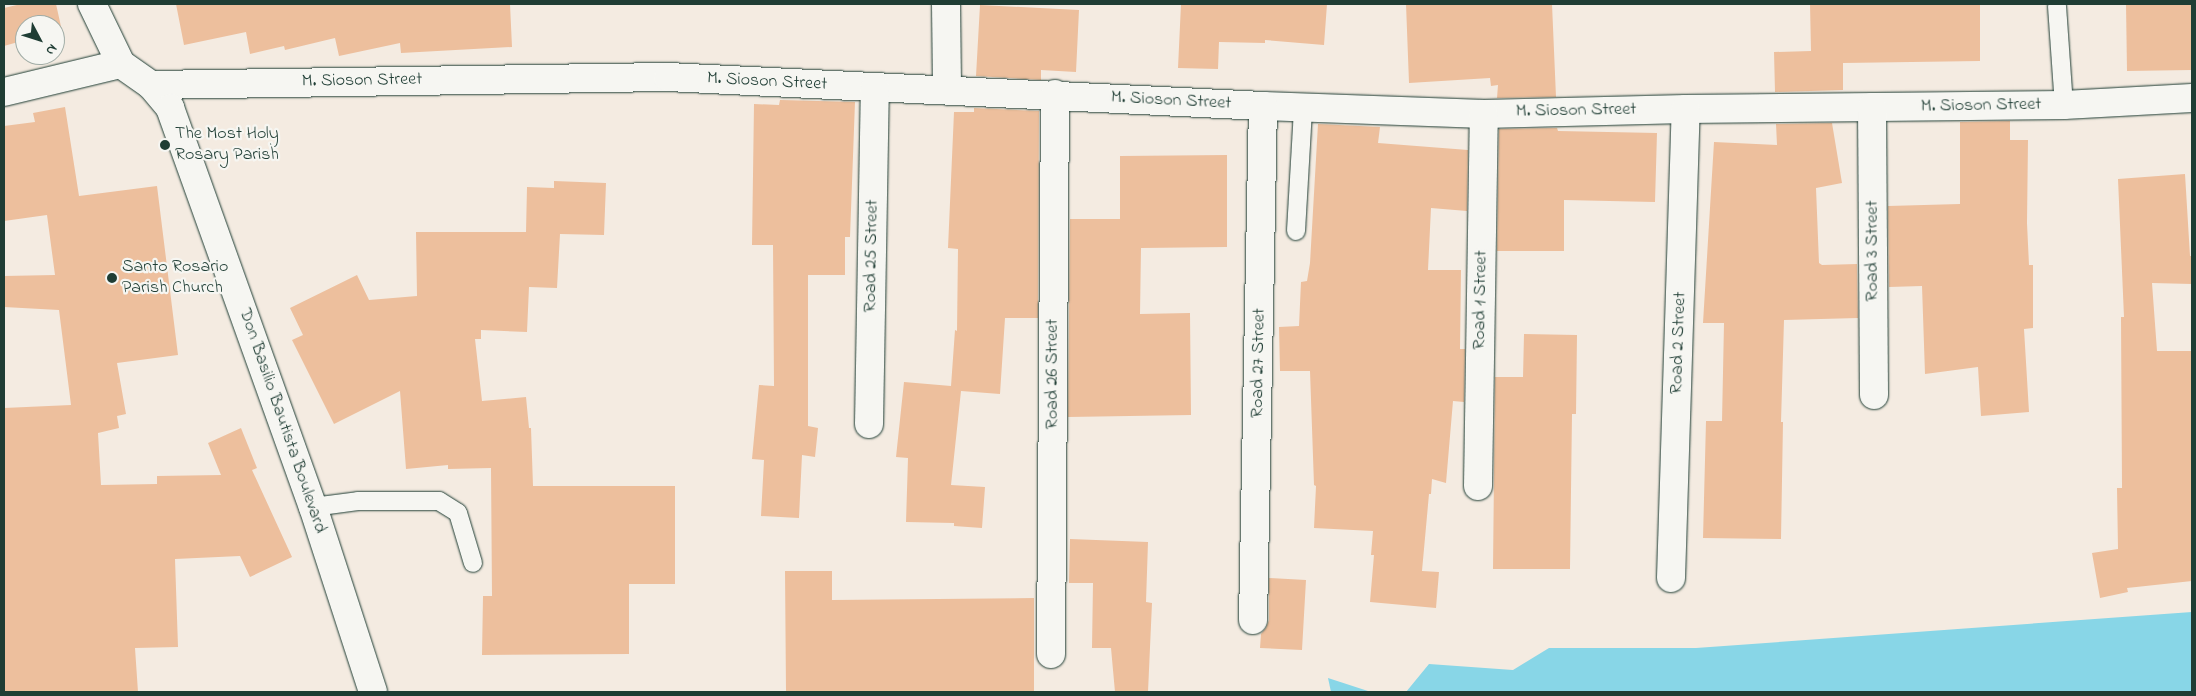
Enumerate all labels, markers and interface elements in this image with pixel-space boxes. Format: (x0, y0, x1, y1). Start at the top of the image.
north arrow (15, 15, 65, 65)
text: N (40, 39, 62, 60)
street label: M. Sioson Street (706, 68, 828, 96)
street label: M. Sioson Street (302, 69, 422, 93)
street label: M. Sioson Street (1110, 87, 1232, 115)
street label: M. Sioson Street (1921, 94, 2041, 118)
street label: M. Sioson Street (1516, 99, 1636, 123)
place label: The Most Holy Rosary Parish (175, 124, 279, 166)
marker: The Most Holy Rosary Parish (159, 139, 171, 151)
street label: Road 25 Street (860, 199, 884, 313)
street label: Road 3 Street (1862, 201, 1884, 301)
street label: Road 1 Street (1469, 250, 1493, 350)
place label: Santo Rosario Parish Church (122, 257, 228, 300)
marker: Santo Rosario Parish Church (106, 272, 118, 284)
street label: Road 2 Street (1666, 291, 1692, 395)
street label: Don Basilio Bautista Boulevard (233, 306, 331, 536)
street label: Road 27 Street (1247, 308, 1271, 418)
street label: Road 26 Street (1042, 319, 1064, 429)

